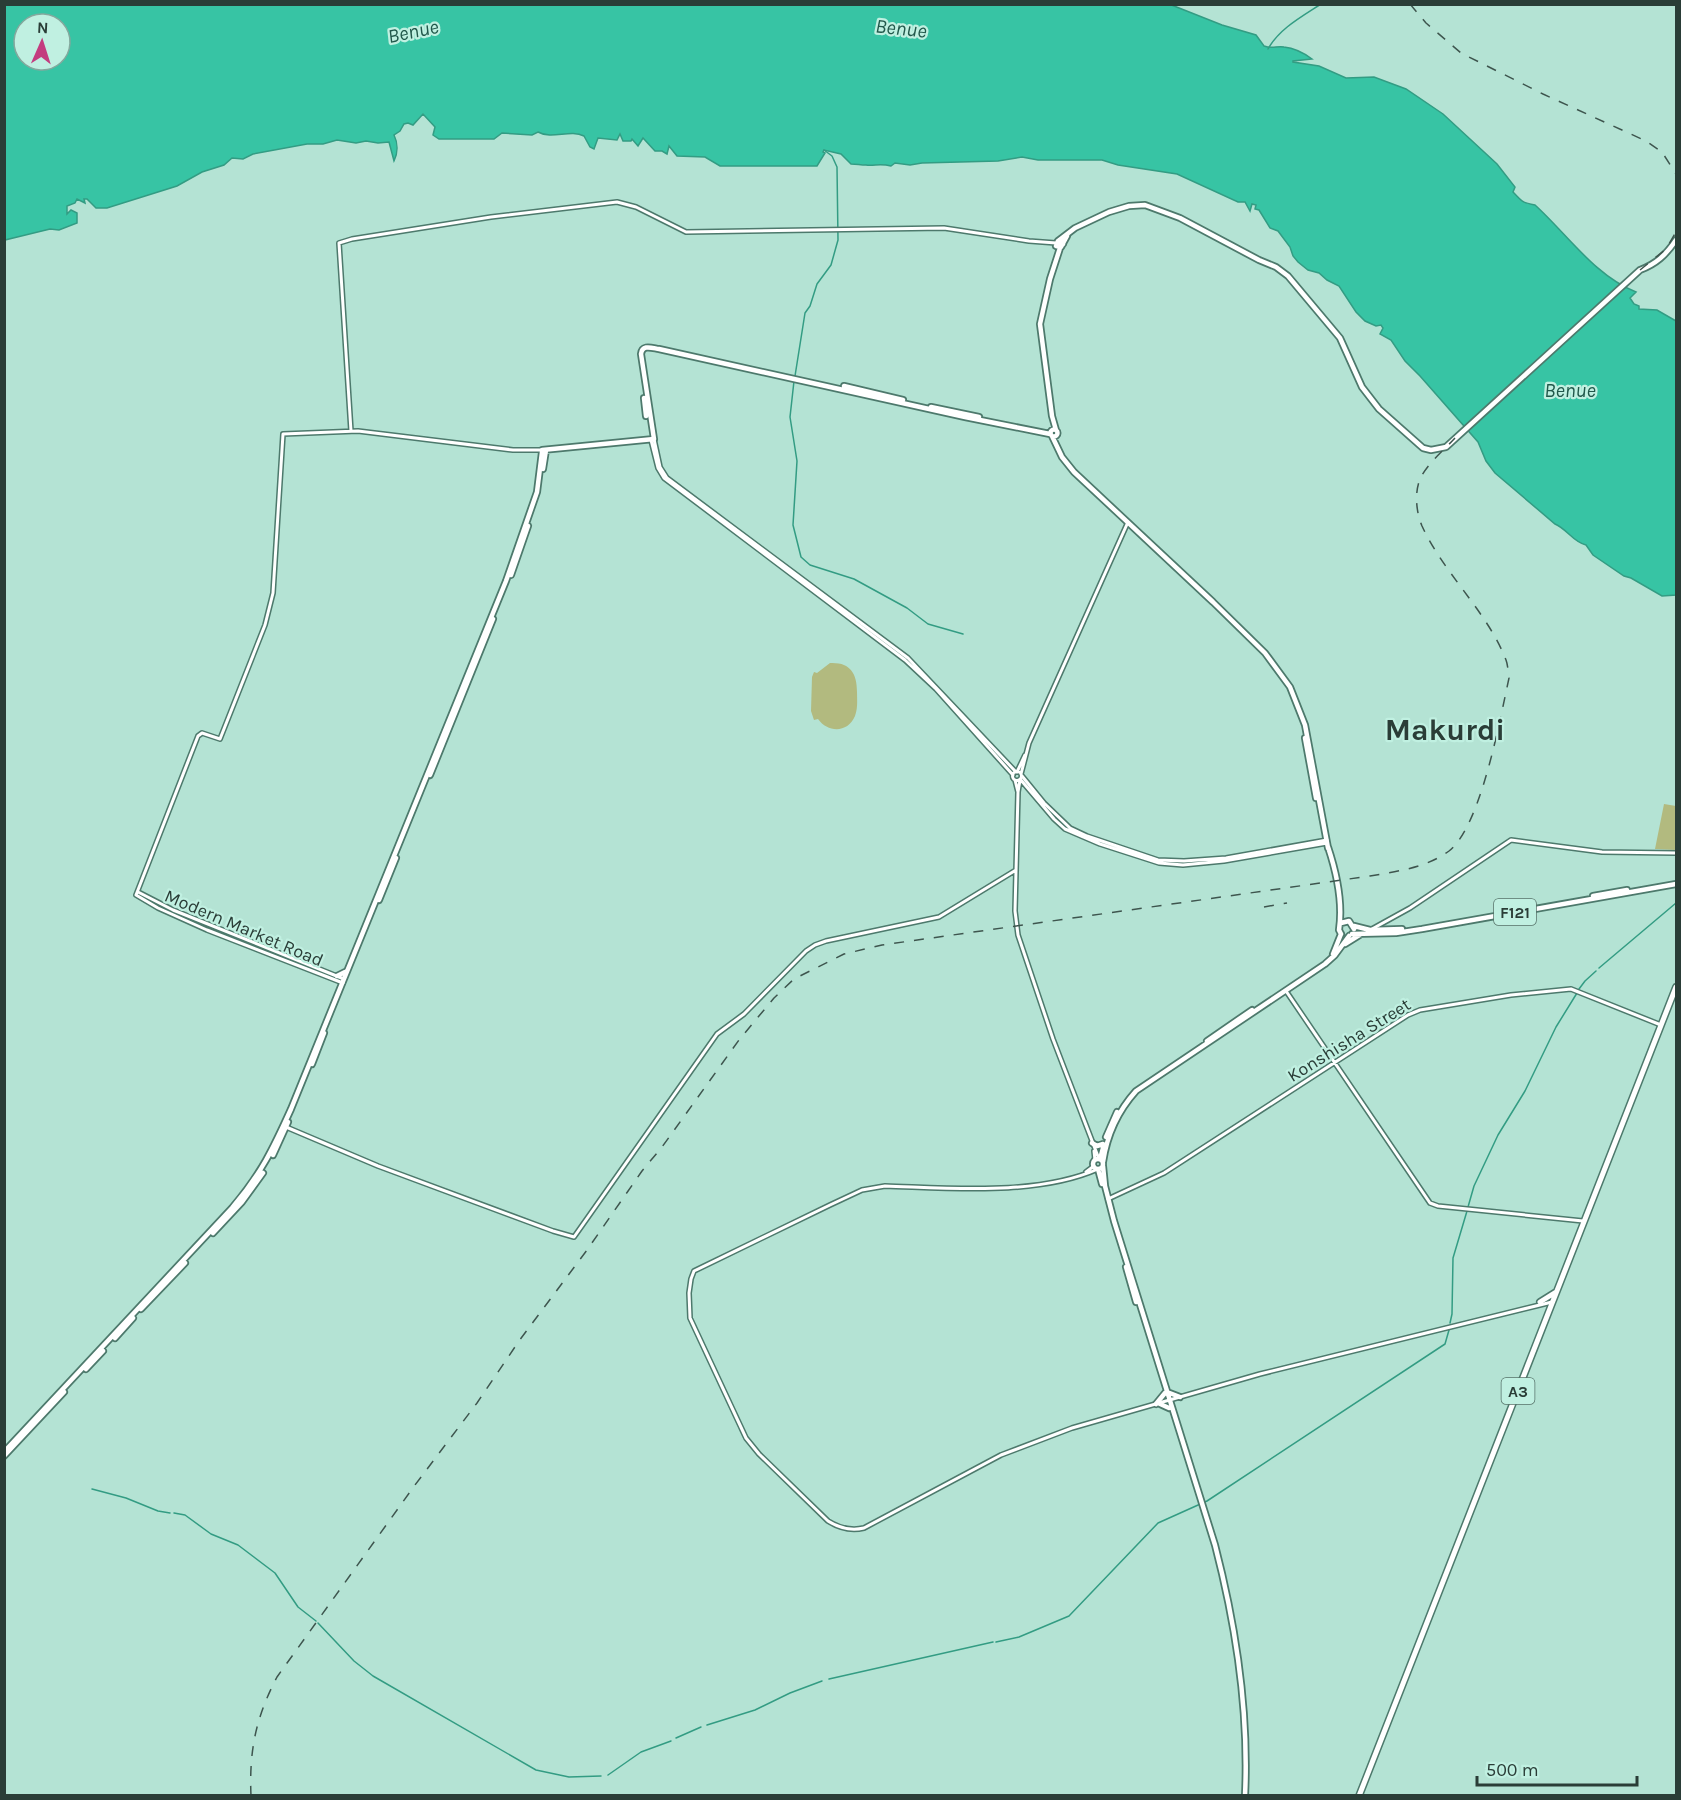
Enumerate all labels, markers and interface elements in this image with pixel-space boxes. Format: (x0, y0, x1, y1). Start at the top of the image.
north arrow (12, 12, 72, 72)
water label: Benue (874, 14, 928, 43)
water label: Benue (386, 15, 441, 48)
text: N (37, 18, 49, 37)
water label: Benue (1544, 379, 1596, 402)
district label: Makurdi (1385, 712, 1505, 748)
street label: Modern Market Road (161, 885, 327, 971)
road number: F121 (1494, 899, 1536, 925)
street label: Konshisha Street (1283, 993, 1415, 1087)
road number: A3 (1502, 1378, 1534, 1404)
scale bar (1477, 1749, 1638, 1787)
text: 500 m (1486, 1759, 1539, 1781)

